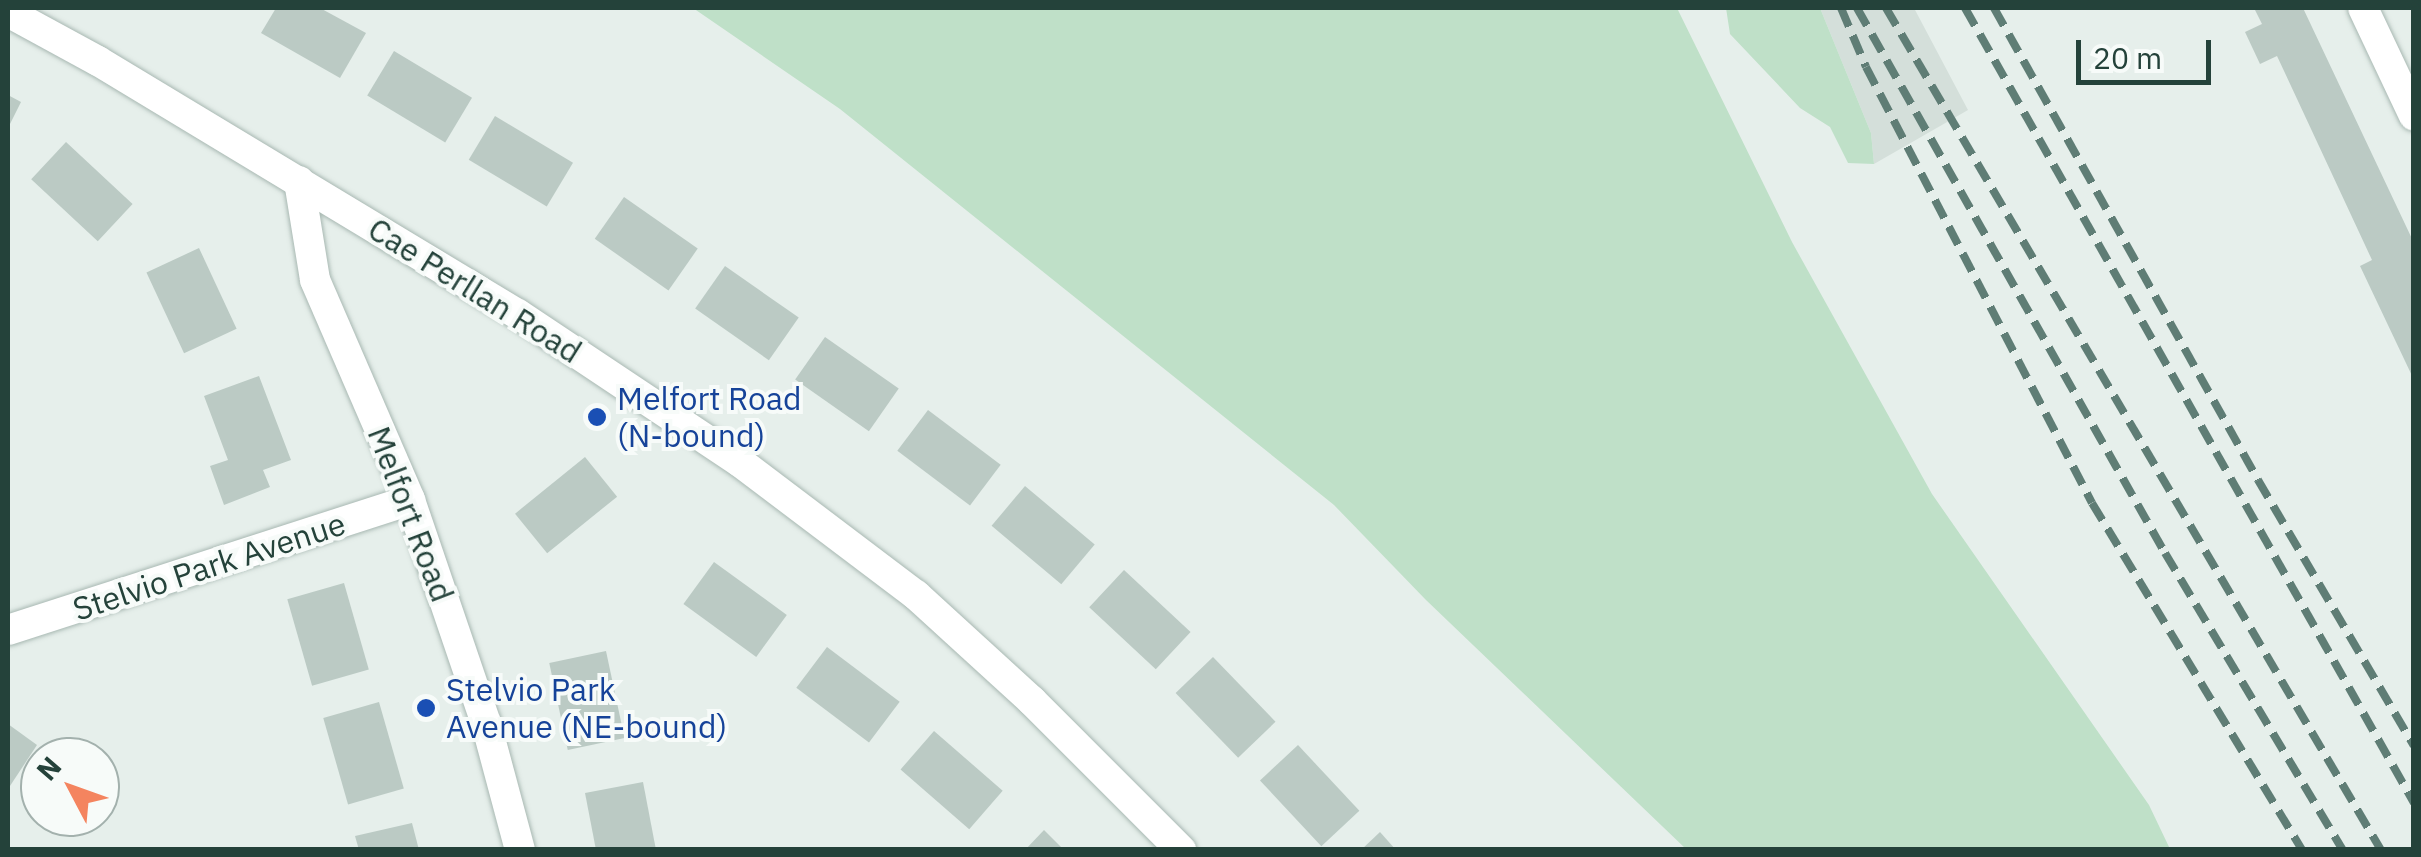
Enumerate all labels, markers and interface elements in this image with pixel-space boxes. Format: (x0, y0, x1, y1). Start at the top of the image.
scale bar (2081, 20, 2216, 82)
text: 20 m (2093, 38, 2162, 77)
street label: Cae Perllan Road (361, 209, 589, 371)
place label: Melfort Road (N-bound) (617, 380, 802, 455)
marker: Melfort Road (N-bound) (586, 406, 608, 428)
street label: Melfort Road (360, 421, 462, 607)
street label: Stelvio Park Avenue (68, 504, 350, 628)
place label: Stelvio Park Avenue (NE-bound) (446, 671, 727, 746)
marker: Stelvio Park Avenue (NE-bound) (415, 697, 437, 719)
north arrow (20, 737, 120, 837)
text: N (28, 749, 69, 788)

